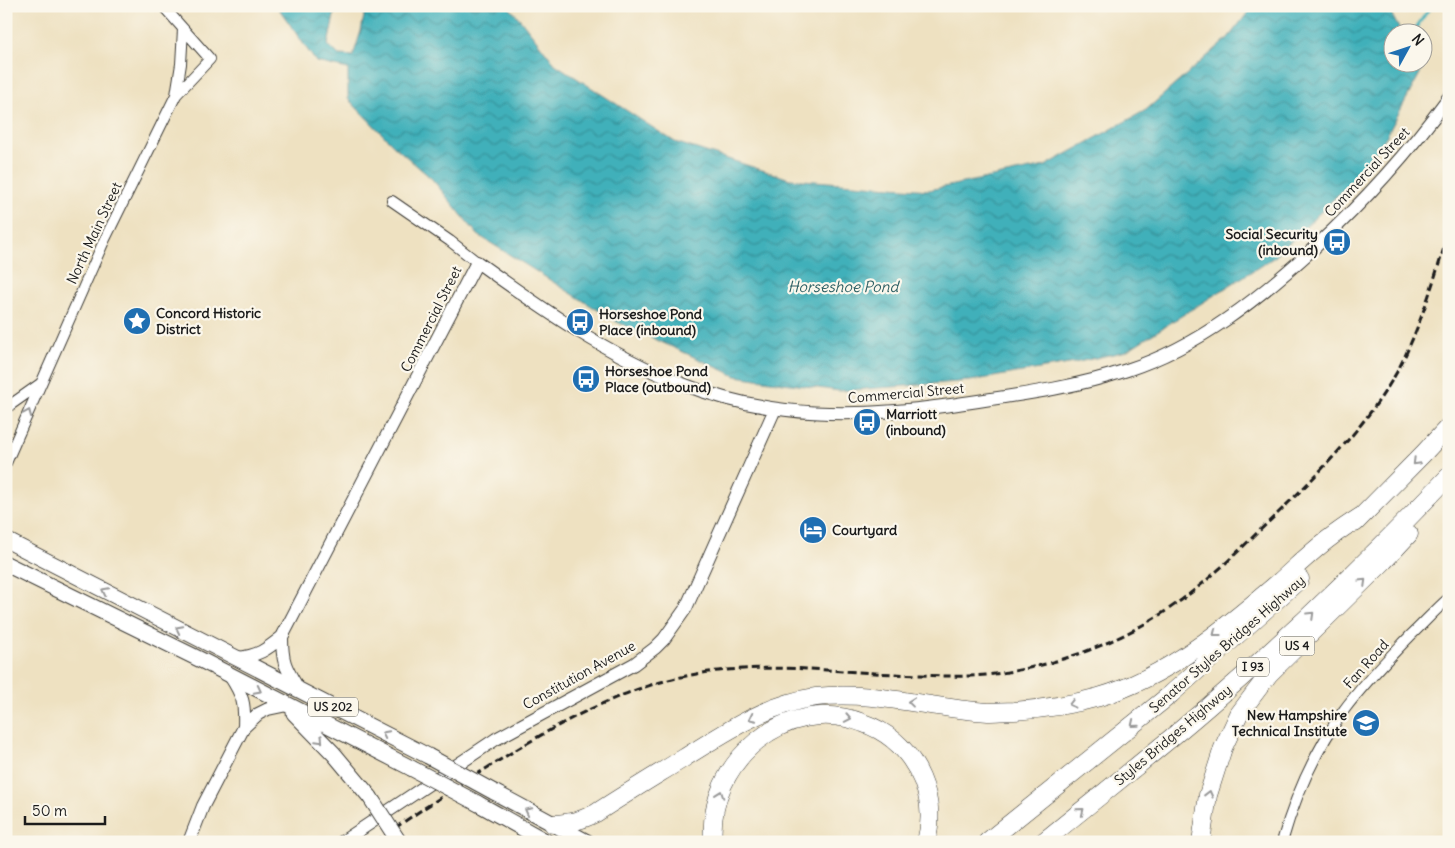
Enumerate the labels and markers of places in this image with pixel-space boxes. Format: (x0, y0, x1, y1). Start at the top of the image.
place label: Social Security (inbound) (1225, 225, 1318, 259)
bus stop icon: Social Security (inbound) (1322, 227, 1352, 257)
place label: Concord Historic District (156, 304, 261, 338)
place label: Horseshoe Pond Place (inbound) (599, 305, 703, 339)
place icon: Concord Historic District (122, 306, 152, 336)
bus stop icon: Horseshoe Pond Place (inbound) (565, 307, 595, 337)
place label: Horseshoe Pond Place (outbound) (605, 362, 711, 396)
bus stop icon: Horseshoe Pond Place (outbound) (571, 364, 601, 394)
place label: Marriott (inbound) (886, 405, 946, 439)
bus stop icon: Marriott (inbound) (852, 407, 882, 437)
hotel icon: Courtyard (798, 515, 828, 545)
place label: Courtyard (832, 521, 898, 539)
place label: New Hampshire Technical Institute (1232, 706, 1347, 740)
school or university icon: New Hampshire Technical Institute (1351, 708, 1381, 738)

